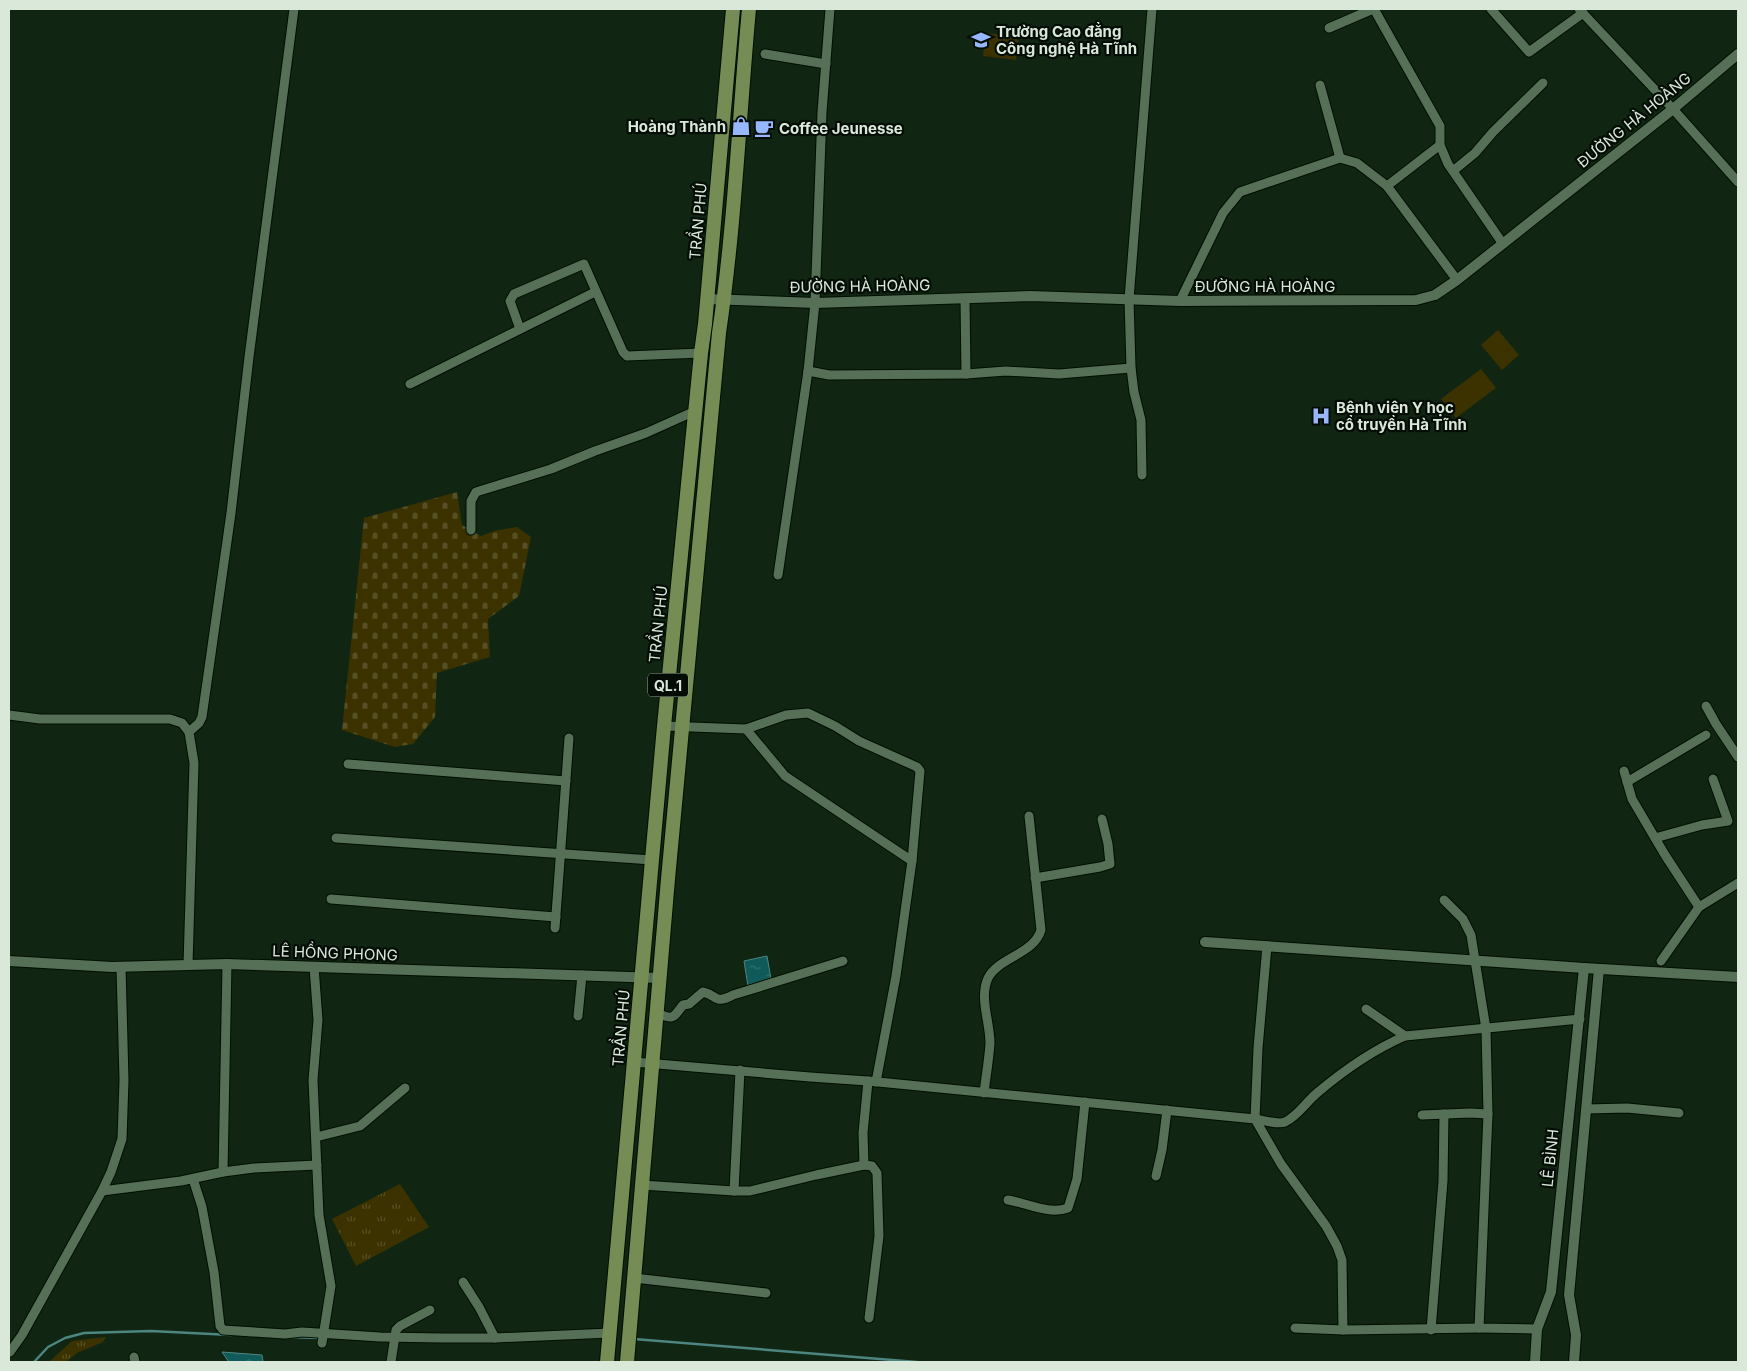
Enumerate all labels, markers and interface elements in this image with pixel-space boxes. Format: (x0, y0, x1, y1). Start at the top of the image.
place label: Trường Cao đẳng Công nghệ Hà Tĩnh (996, 22, 1137, 58)
school or university icon: Trường Cao đẳng Công nghệ Hà Tĩnh (970, 29, 992, 51)
street label: ĐƯỜNG HÀ HOÀNG (1573, 68, 1695, 172)
shop icon: Hoàng Thành (730, 115, 752, 137)
place label: Hoàng Thành (628, 117, 726, 136)
cafe icon: Coffee Jeunesse (753, 117, 775, 139)
place label: Coffee Jeunesse (779, 119, 903, 138)
street label: TRẦN PHÚ (683, 182, 711, 260)
street label: ĐƯỜNG HÀ HOÀNG (789, 275, 931, 297)
street label: ĐƯỜNG HÀ HOÀNG (1195, 277, 1335, 296)
place label: Bệnh viện Y học cổ truyền Hà Tĩnh (1336, 398, 1467, 434)
hospital icon: Bệnh viện Y học cổ truyền Hà Tĩnh (1310, 405, 1332, 427)
street label: TRẦN PHÚ (643, 584, 671, 663)
road number: QL.1 (648, 674, 688, 696)
street label: LÊ HỒNG PHONG (272, 939, 398, 965)
street label: TRẦN PHÚ (606, 989, 634, 1067)
street label: LÊ BÌNH (1538, 1128, 1562, 1188)

